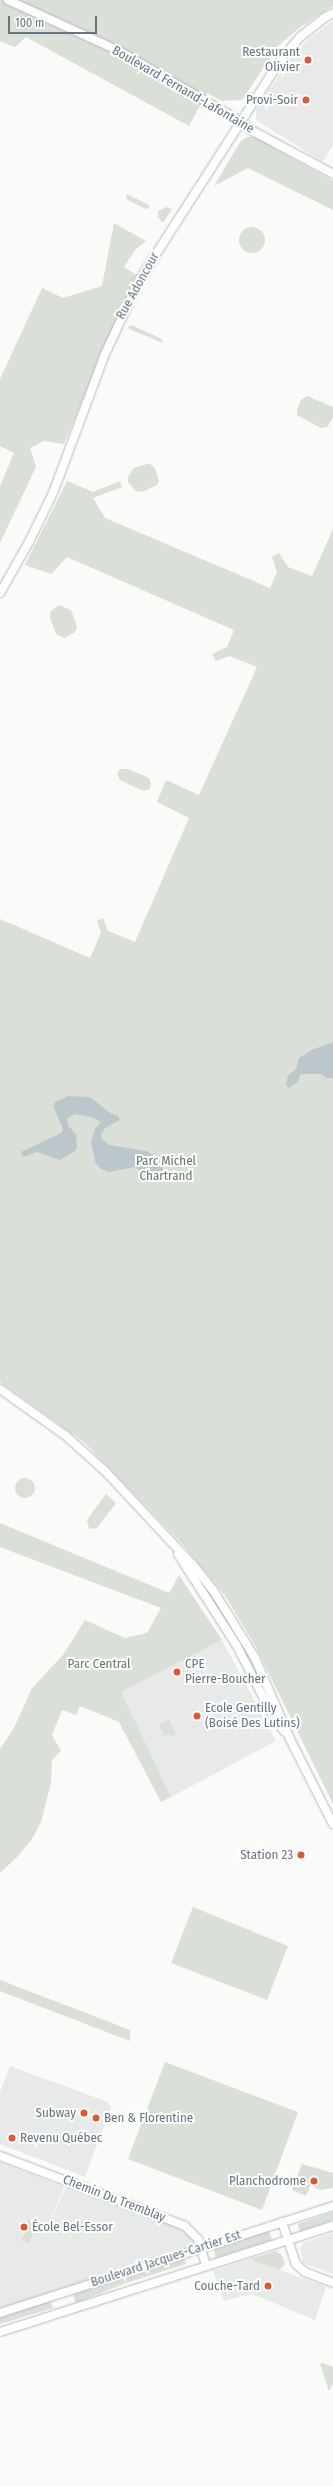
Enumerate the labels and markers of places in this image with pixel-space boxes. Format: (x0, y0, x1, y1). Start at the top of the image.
place label: Restaurant Olivier (242, 45, 300, 76)
marker: Restaurant Olivier (303, 55, 313, 65)
place label: Provi-Soir (246, 92, 298, 108)
marker: Provi-Soir (301, 95, 311, 105)
place label: CPE Pierre-Boucher (185, 1657, 266, 1688)
marker: CPE Pierre-Boucher (172, 1667, 182, 1677)
place label: Ecole Gentilly (Boisé Des Lutins) (205, 1701, 300, 1732)
marker: Ecole Gentilly (Boisé Des Lutins) (192, 1711, 202, 1721)
place label: Station 23 (240, 1847, 293, 1863)
marker: Station 23 (296, 1850, 306, 1860)
place label: Subway (36, 2105, 76, 2121)
marker: Subway (79, 2108, 89, 2118)
place label: Ben & Florentine (104, 2110, 193, 2126)
marker: Ben & Florentine (91, 2113, 101, 2123)
place label: Revenu Québec (20, 2130, 102, 2146)
marker: Revenu Québec (7, 2133, 17, 2143)
place label: Planchodrome (229, 2173, 306, 2189)
marker: Planchodrome (309, 2176, 319, 2186)
place label: École Bel-Essor (32, 2219, 113, 2235)
marker: École Bel-Essor (19, 2222, 29, 2232)
place label: Couche-Tard (194, 2278, 260, 2294)
marker: Couche-Tard (263, 2281, 273, 2291)

